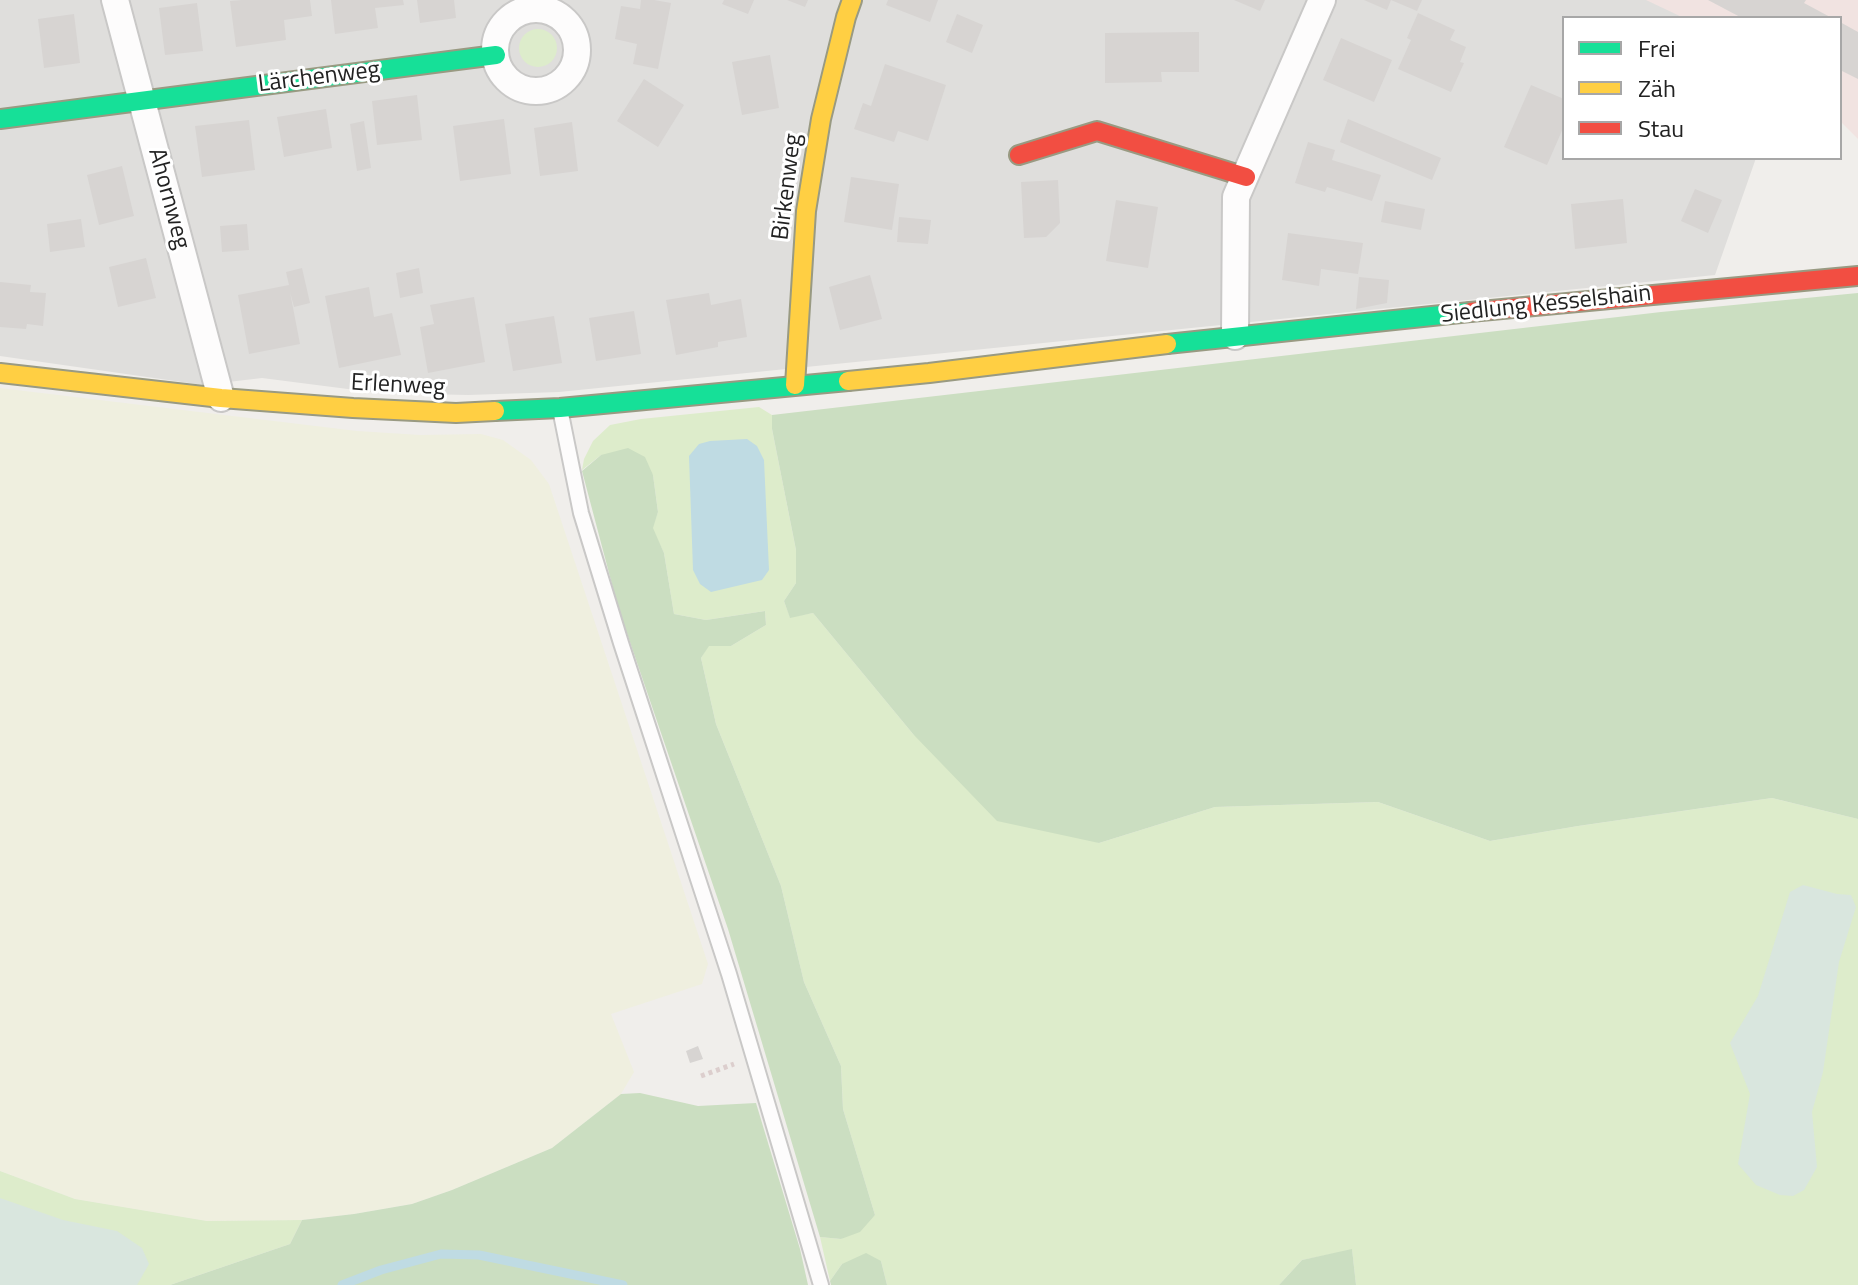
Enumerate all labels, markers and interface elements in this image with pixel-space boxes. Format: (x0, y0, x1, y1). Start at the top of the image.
legend (1562, 16, 1842, 160)
text: Frei (1638, 30, 1676, 66)
street label: Lärchenweg (256, 56, 382, 100)
text: Zäh (1638, 70, 1676, 106)
text: Stau (1638, 110, 1684, 146)
street label: Birkenweg (767, 132, 809, 242)
street label: Ahornweg (141, 145, 195, 253)
street label: Siedlung Kesselshain (1439, 280, 1653, 330)
street label: Erlenweg (350, 369, 446, 403)

